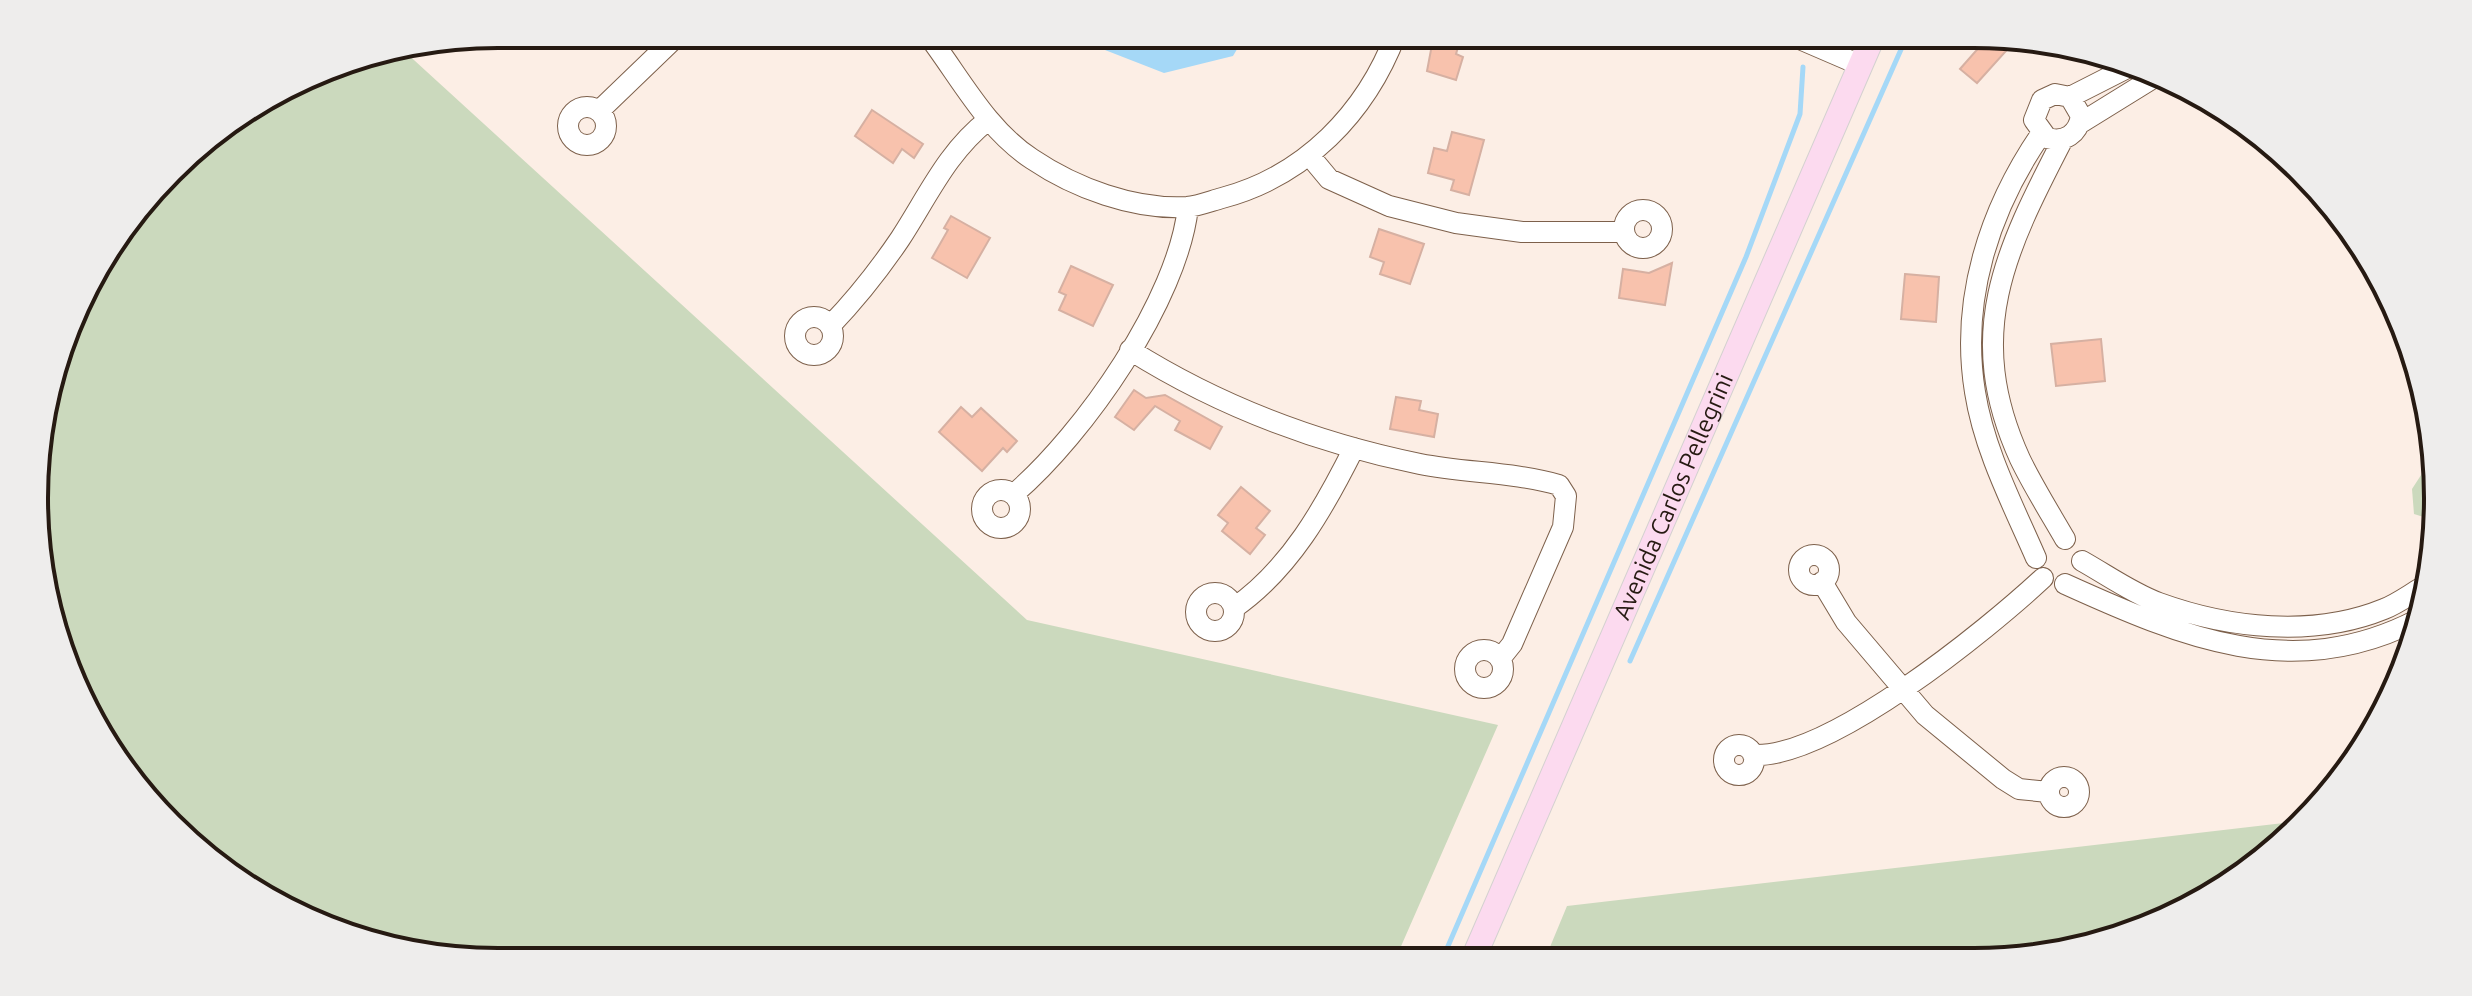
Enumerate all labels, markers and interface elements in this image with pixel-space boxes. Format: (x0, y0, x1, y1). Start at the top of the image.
street label: Avenida Carlos Pellegrini (1608, 369, 1738, 624)

